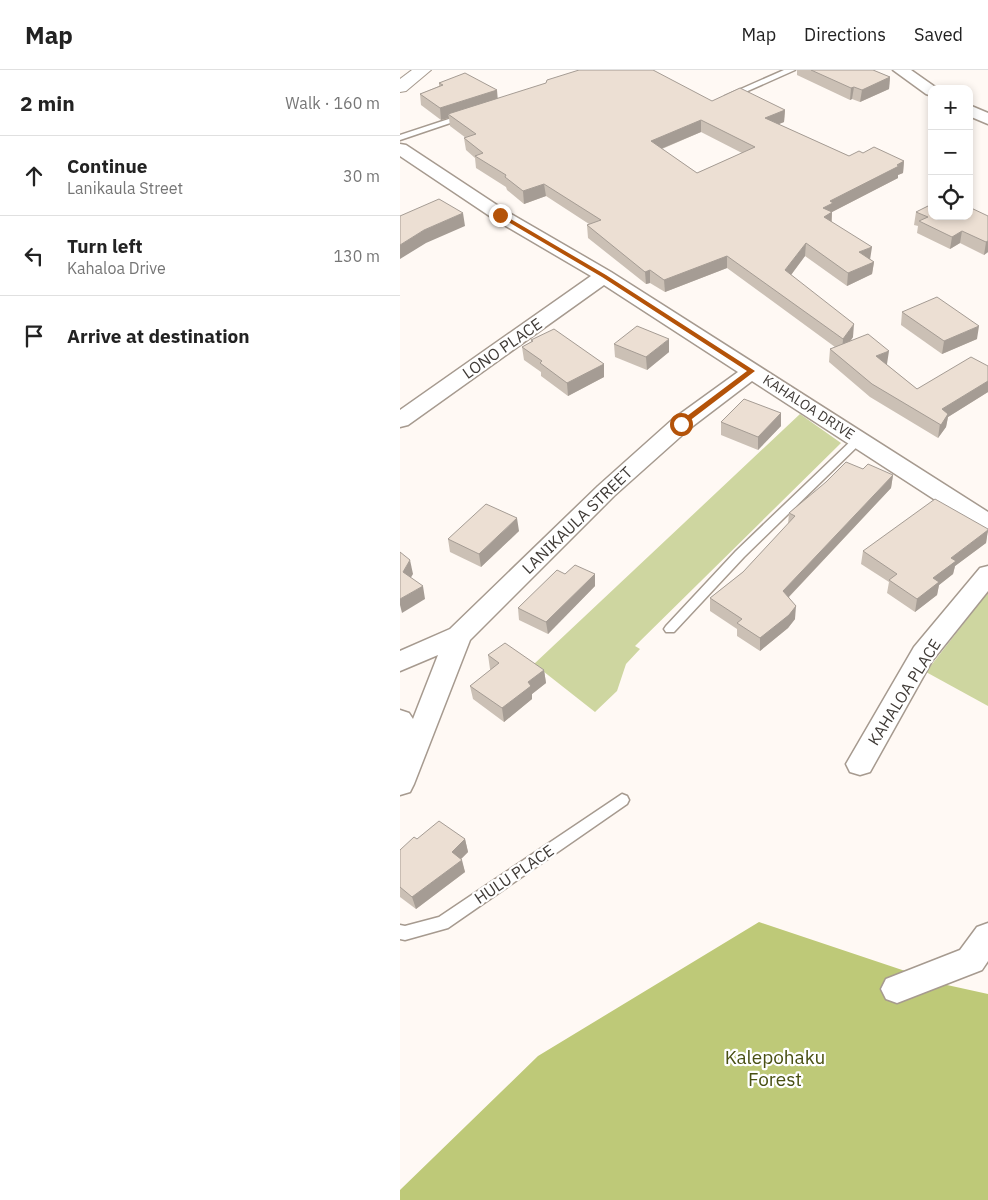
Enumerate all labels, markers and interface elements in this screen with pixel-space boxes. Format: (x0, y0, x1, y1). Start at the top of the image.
text: Map (25, 19, 73, 51)
text: Map (741, 23, 776, 46)
text: Directions (804, 23, 886, 46)
text: Saved (914, 23, 963, 46)
map controls (928, 85, 973, 220)
button: + (928, 85, 973, 130)
text: 2 min (20, 89, 75, 117)
text: Walk · 160 m (285, 93, 380, 113)
button: − (928, 130, 973, 175)
text: Continue (67, 154, 147, 178)
icon: ahead (20, 162, 48, 190)
text: 30 m (343, 166, 380, 186)
button: locate (928, 175, 973, 220)
text: Lanikaula Street (67, 178, 183, 198)
route end (489, 204, 512, 227)
text: Turn left (67, 234, 143, 258)
icon: left (20, 242, 48, 270)
text: 130 m (333, 246, 380, 266)
text: Kahaloa Drive (67, 258, 166, 278)
street label: LONO PLACE (458, 313, 546, 383)
icon: arrive (20, 322, 48, 350)
text: Arrive at destination (67, 324, 250, 348)
street label: KAHALOA DRIVE (760, 371, 858, 443)
route start (670, 413, 693, 436)
street label: LANIKAULA STREET (518, 462, 636, 578)
street label: KAHALOA PLACE (863, 635, 945, 749)
street label: HULU PLACE (470, 840, 558, 908)
park label: Kalepohaku Forest (725, 1045, 825, 1091)

